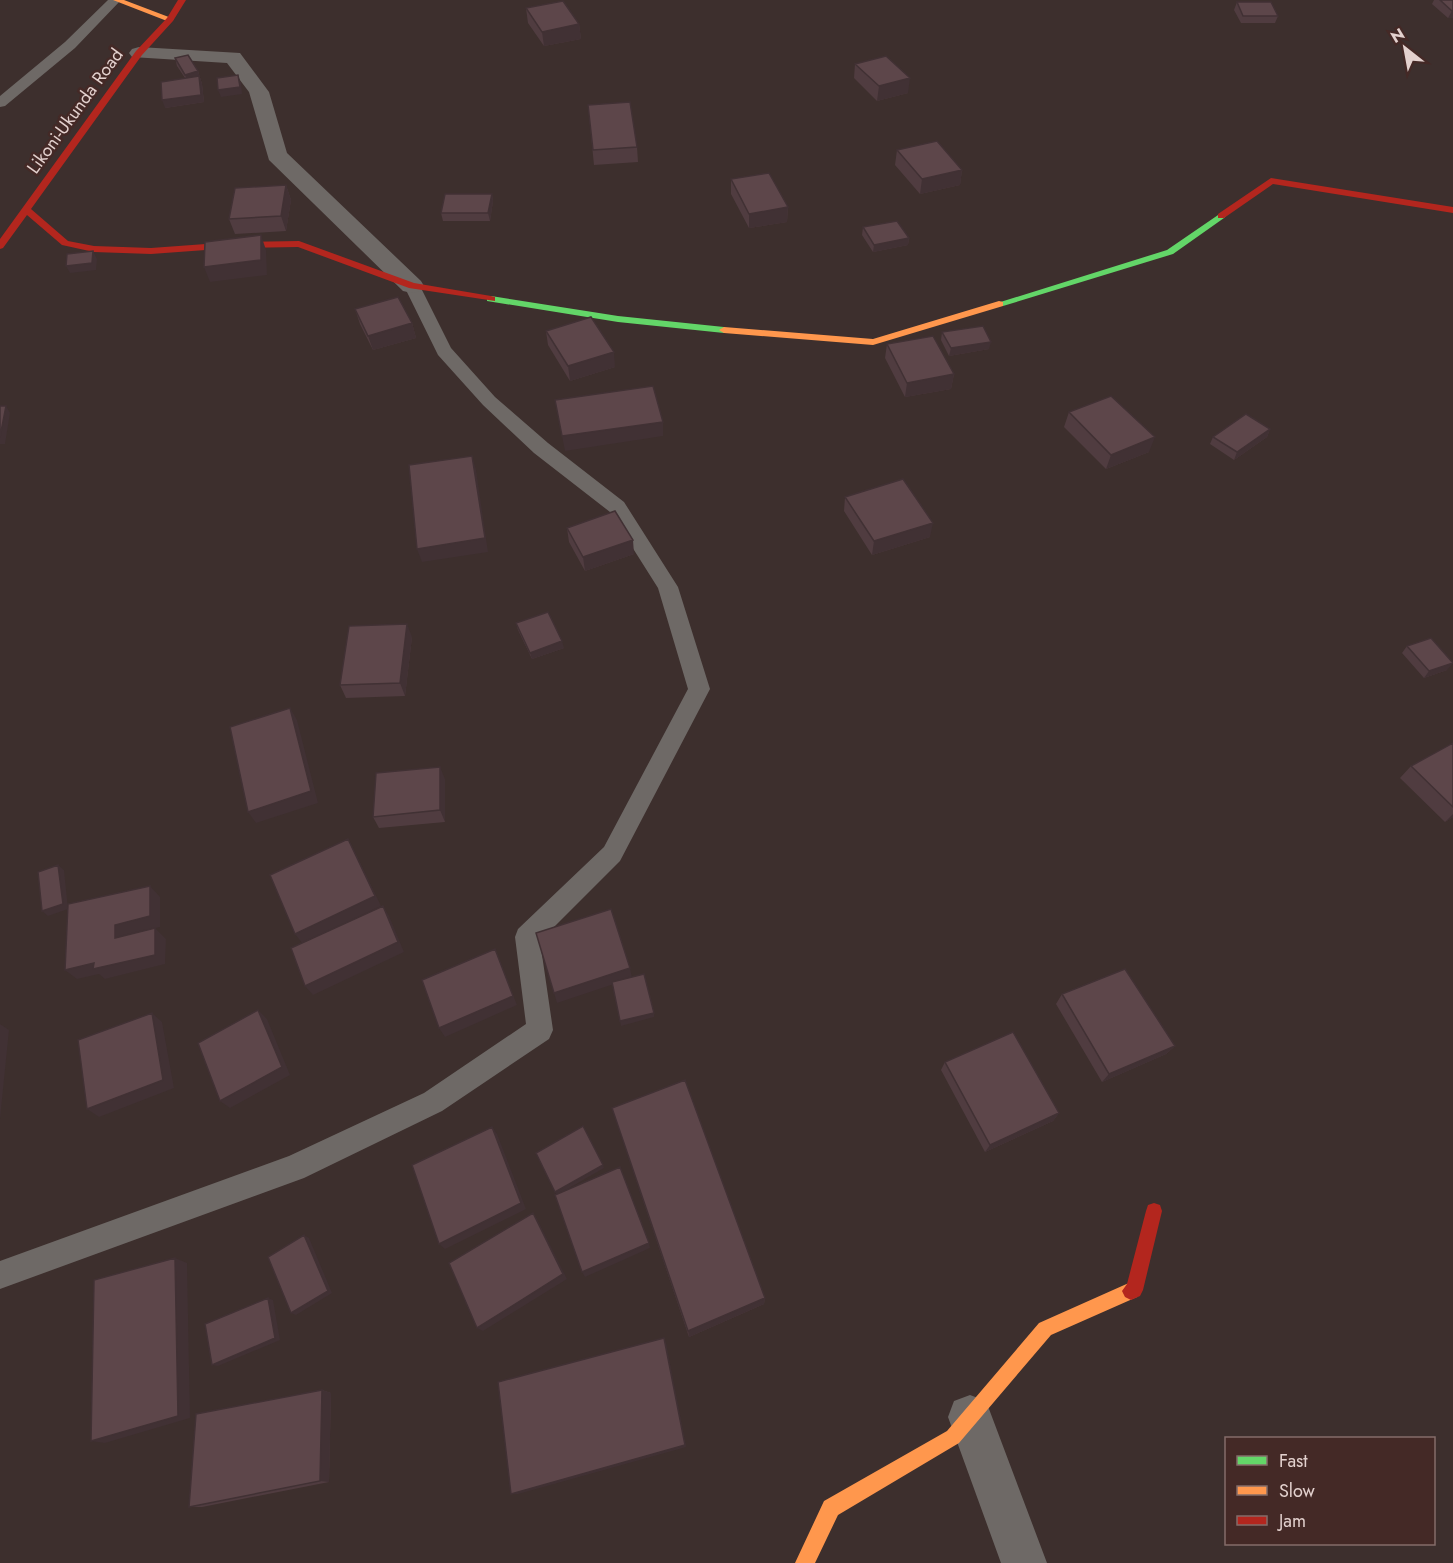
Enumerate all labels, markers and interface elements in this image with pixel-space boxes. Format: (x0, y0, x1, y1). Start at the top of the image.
north arrow (1375, 18, 1435, 78)
text: N (1386, 22, 1409, 49)
street label: Likoni-Ukunda Road (21, 43, 129, 179)
legend (1225, 1437, 1435, 1545)
text: Fast (1279, 1448, 1308, 1474)
text: Slow (1279, 1478, 1316, 1504)
text: Jam (1277, 1508, 1306, 1534)

